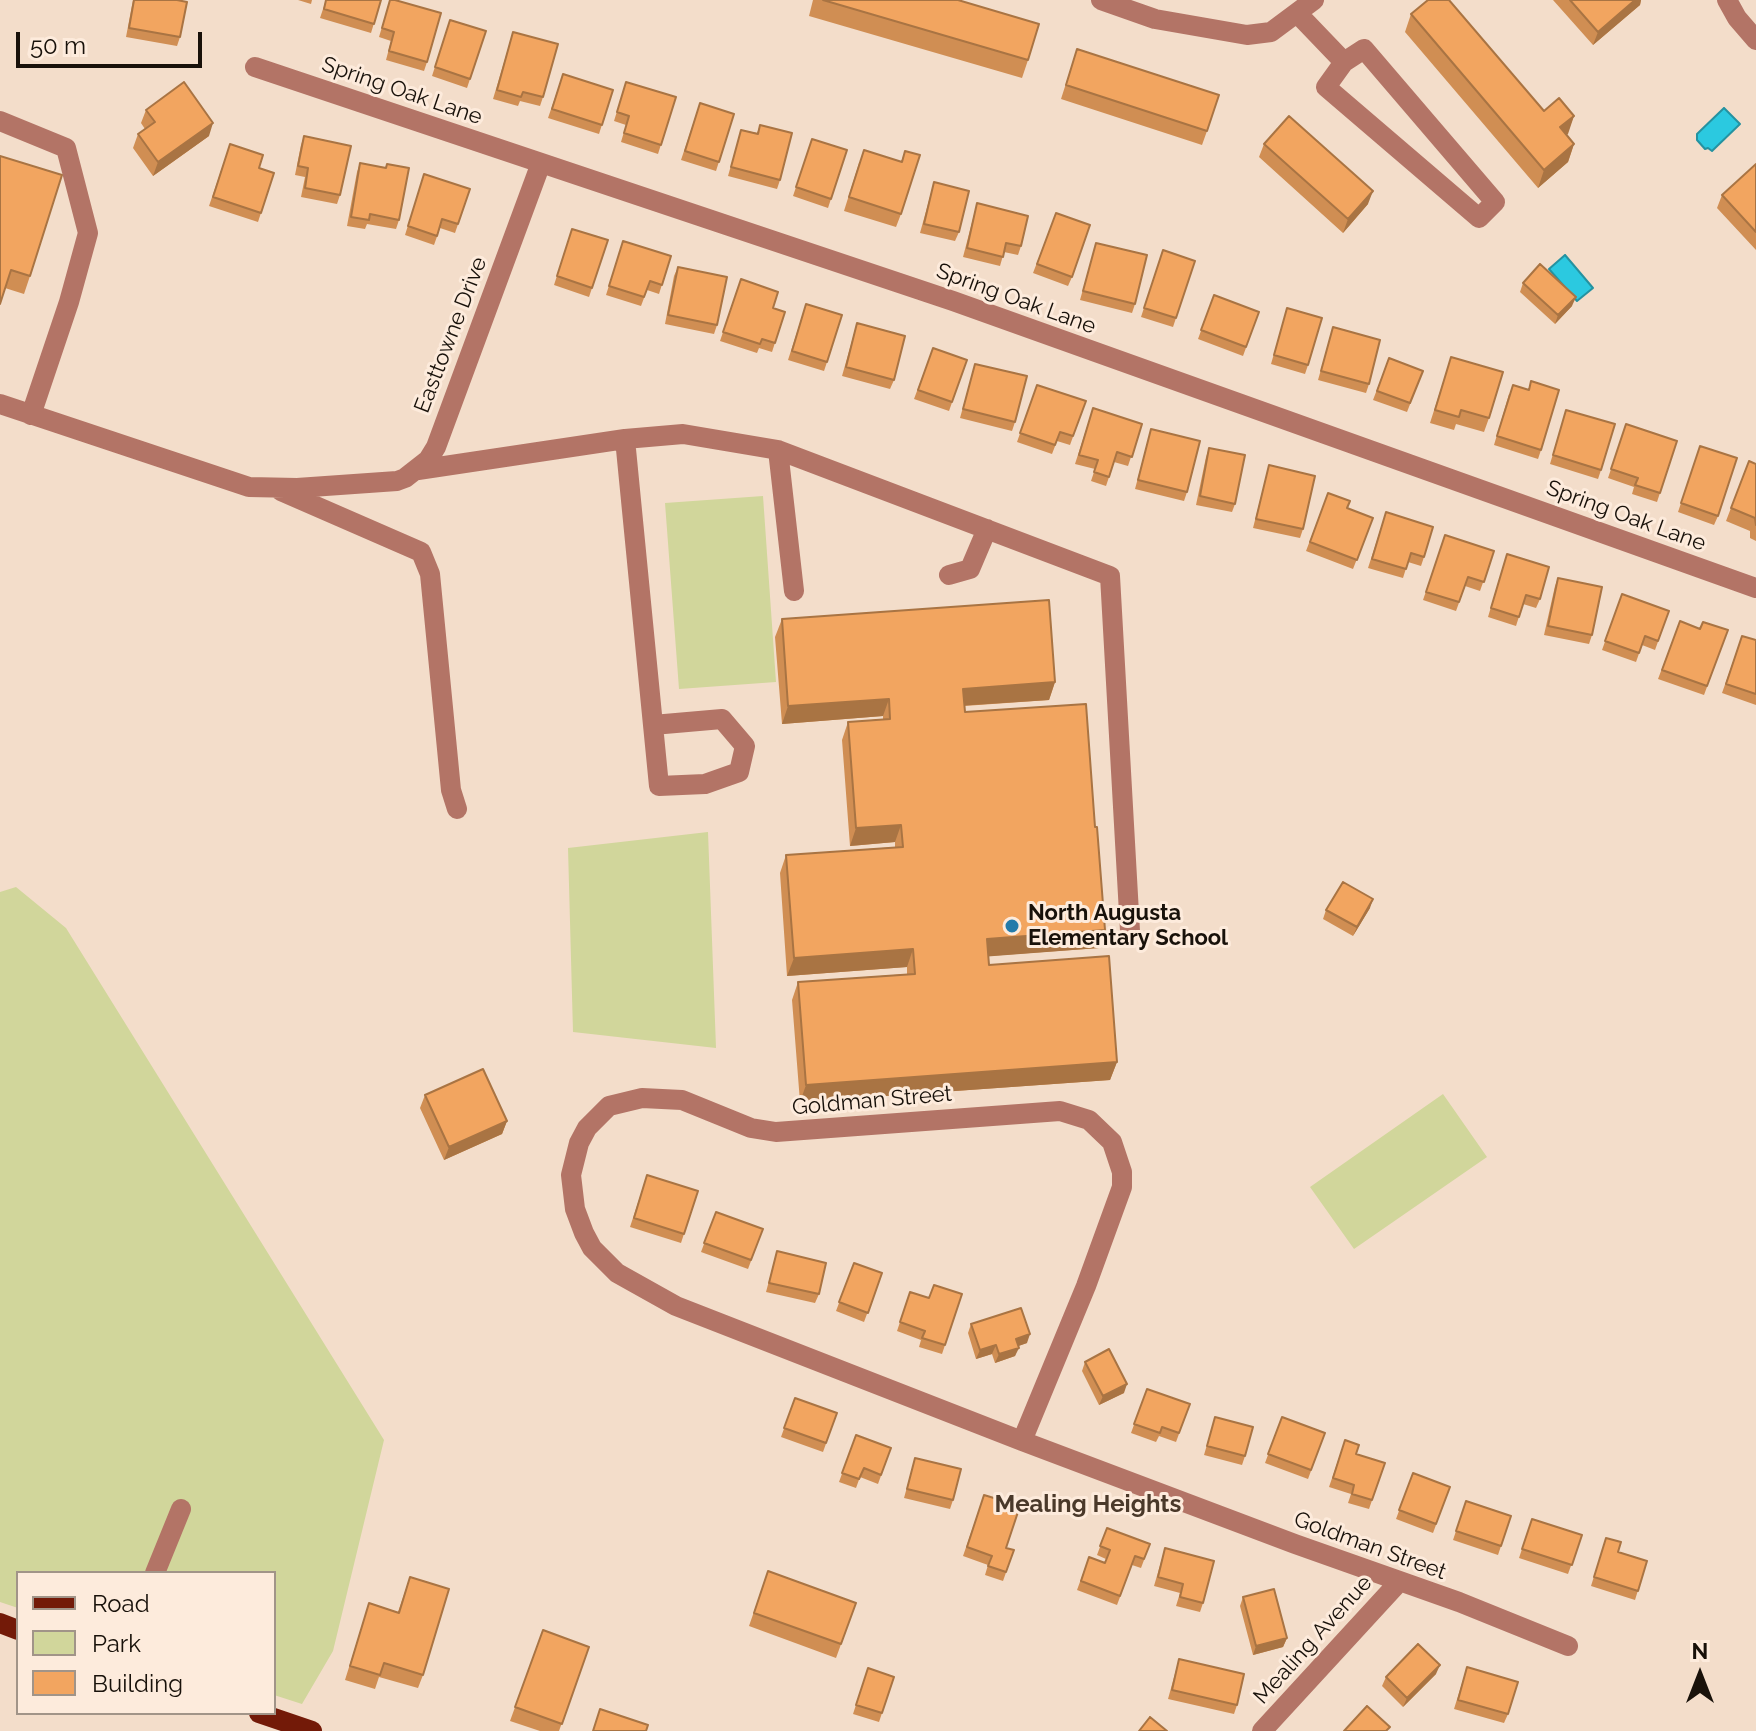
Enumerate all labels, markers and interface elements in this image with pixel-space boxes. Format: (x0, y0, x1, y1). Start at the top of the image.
scale bar (20, 16, 206, 66)
text: 50 m (30, 31, 86, 60)
street label: Spring Oak Lane (318, 51, 486, 131)
street label: Easttowne Drive (409, 253, 493, 417)
street label: Spring Oak Lane (933, 258, 1099, 340)
street label: Spring Oak Lane (1543, 475, 1709, 557)
place label: North Augusta Elementary School (1028, 900, 1228, 952)
marker: North Augusta Elementary School (1003, 917, 1021, 935)
street label: Goldman Street (791, 1081, 953, 1121)
district label: Mealing Heights (995, 1491, 1181, 1519)
street label: Goldman Street (1290, 1506, 1450, 1586)
street label: Mealing Avenue (1248, 1570, 1378, 1710)
legend (16, 1571, 276, 1715)
text: Road (92, 1589, 150, 1618)
text: Park (92, 1629, 141, 1658)
north arrow (1660, 1635, 1740, 1715)
text: N (1692, 1638, 1708, 1664)
text: Building (92, 1669, 183, 1698)

